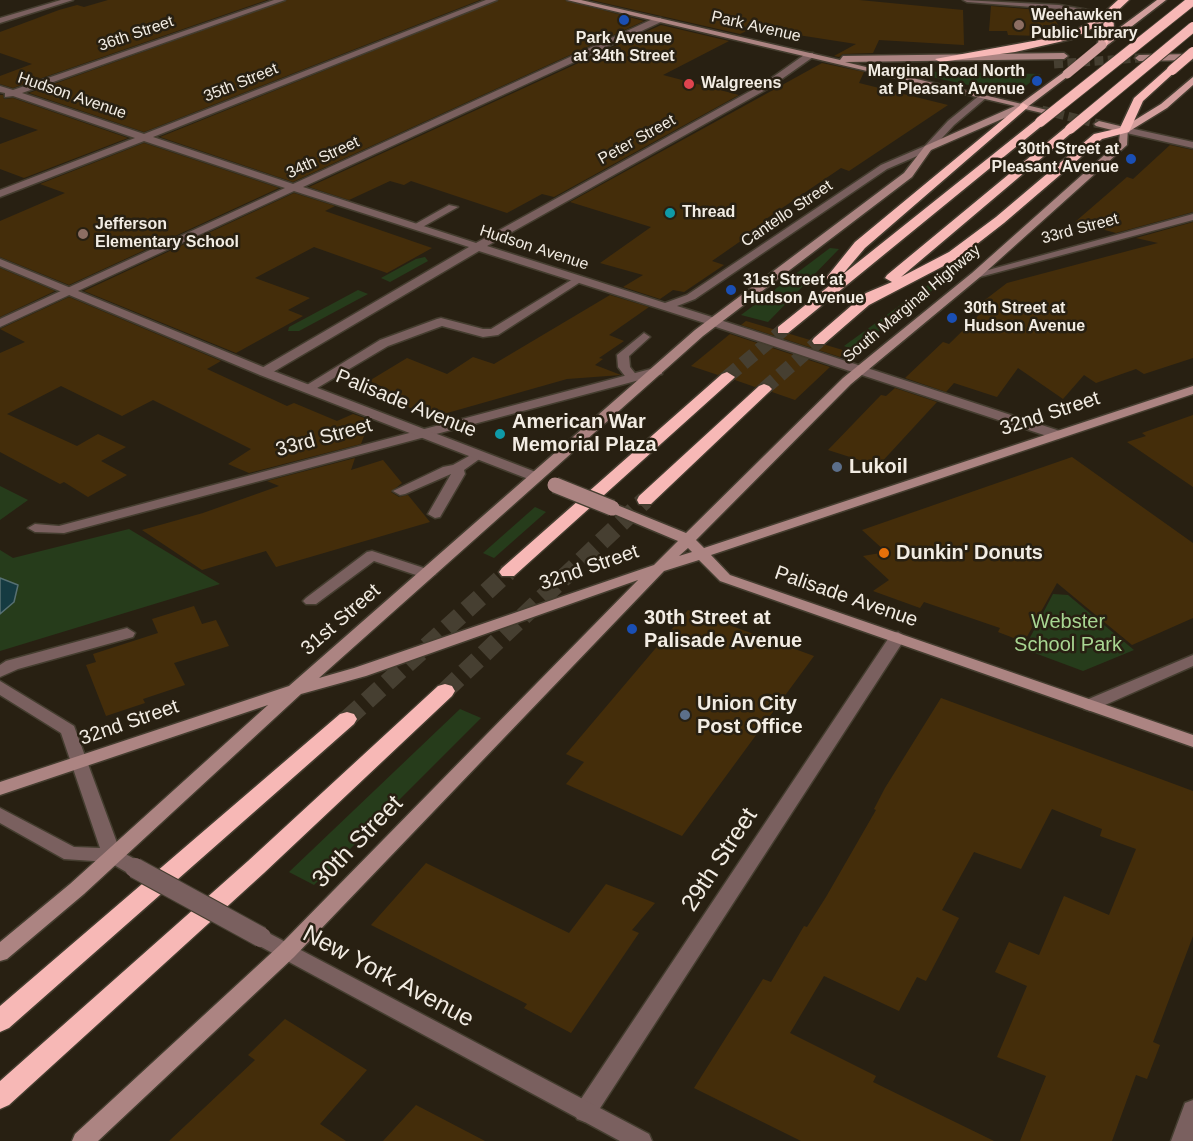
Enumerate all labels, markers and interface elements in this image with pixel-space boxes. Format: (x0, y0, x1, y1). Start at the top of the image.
place label: Weehawken Public Library (1031, 6, 1138, 44)
street label: Park Avenue (709, 7, 803, 47)
street label: 36th Street (96, 12, 176, 56)
marker: Park Avenue at 34th Street (617, 13, 631, 27)
marker: Weehawken Public Library (1012, 18, 1026, 32)
place label: Park Avenue at 34th Street (573, 29, 675, 67)
street label: 35th Street (201, 59, 281, 107)
place label: Marginal Road North at Pleasant Avenue (868, 62, 1025, 100)
street label: Hudson Avenue (15, 68, 129, 124)
place label: Walgreens (701, 74, 781, 94)
marker: Marginal Road North at Pleasant Avenue (1030, 74, 1044, 88)
marker: Walgreens (682, 77, 696, 91)
street label: Peter Street (595, 111, 679, 169)
street label: 34th Street (283, 133, 363, 183)
place label: 30th Street at Pleasant Avenue (992, 140, 1119, 178)
marker: 30th Street at Pleasant Avenue (1124, 152, 1138, 166)
street label: Cantello Street (738, 176, 836, 252)
place label: Thread (682, 203, 735, 223)
marker: Thread (663, 206, 677, 220)
street label: 33rd Street (1039, 209, 1121, 249)
place label: Jefferson Elementary School (95, 215, 239, 253)
street label: Hudson Avenue (477, 221, 591, 275)
marker: Jefferson Elementary School (76, 227, 90, 241)
street label: South Marginal Highway (839, 241, 985, 367)
place label: 31st Street at Hudson Avenue (743, 271, 864, 309)
marker: 31st Street at Hudson Avenue (724, 283, 738, 297)
place label: 30th Street at Hudson Avenue (964, 299, 1085, 337)
marker: 30th Street at Hudson Avenue (945, 311, 959, 325)
street label: Palisade Avenue (332, 365, 480, 443)
street label: 32nd Street (997, 387, 1103, 441)
place label: American War Memorial Plaza (512, 410, 657, 457)
street label: 33rd Street (273, 414, 375, 462)
marker: American War Memorial Plaza (493, 427, 507, 441)
place label: Lukoil (849, 455, 908, 479)
marker: Lukoil (830, 460, 844, 474)
street label: 32nd Street (536, 540, 642, 596)
place label: Dunkin' Donuts (896, 541, 1043, 565)
marker: Dunkin' Donuts (877, 546, 891, 560)
street label: Palisade Avenue (771, 561, 921, 633)
street label: 31st Street (297, 579, 385, 661)
place label: 30th Street at Palisade Avenue (644, 606, 802, 653)
park label: Webster School Park (1014, 610, 1122, 657)
marker: 30th Street at Palisade Avenue (625, 622, 639, 636)
place label: Union City Post Office (697, 692, 803, 739)
street label: 32nd Street (76, 695, 182, 751)
marker: Union City Post Office (678, 708, 692, 722)
street label: 30th Street (307, 790, 409, 894)
street label: 29th Street (676, 803, 764, 917)
street label: New York Avenue (298, 920, 478, 1034)

